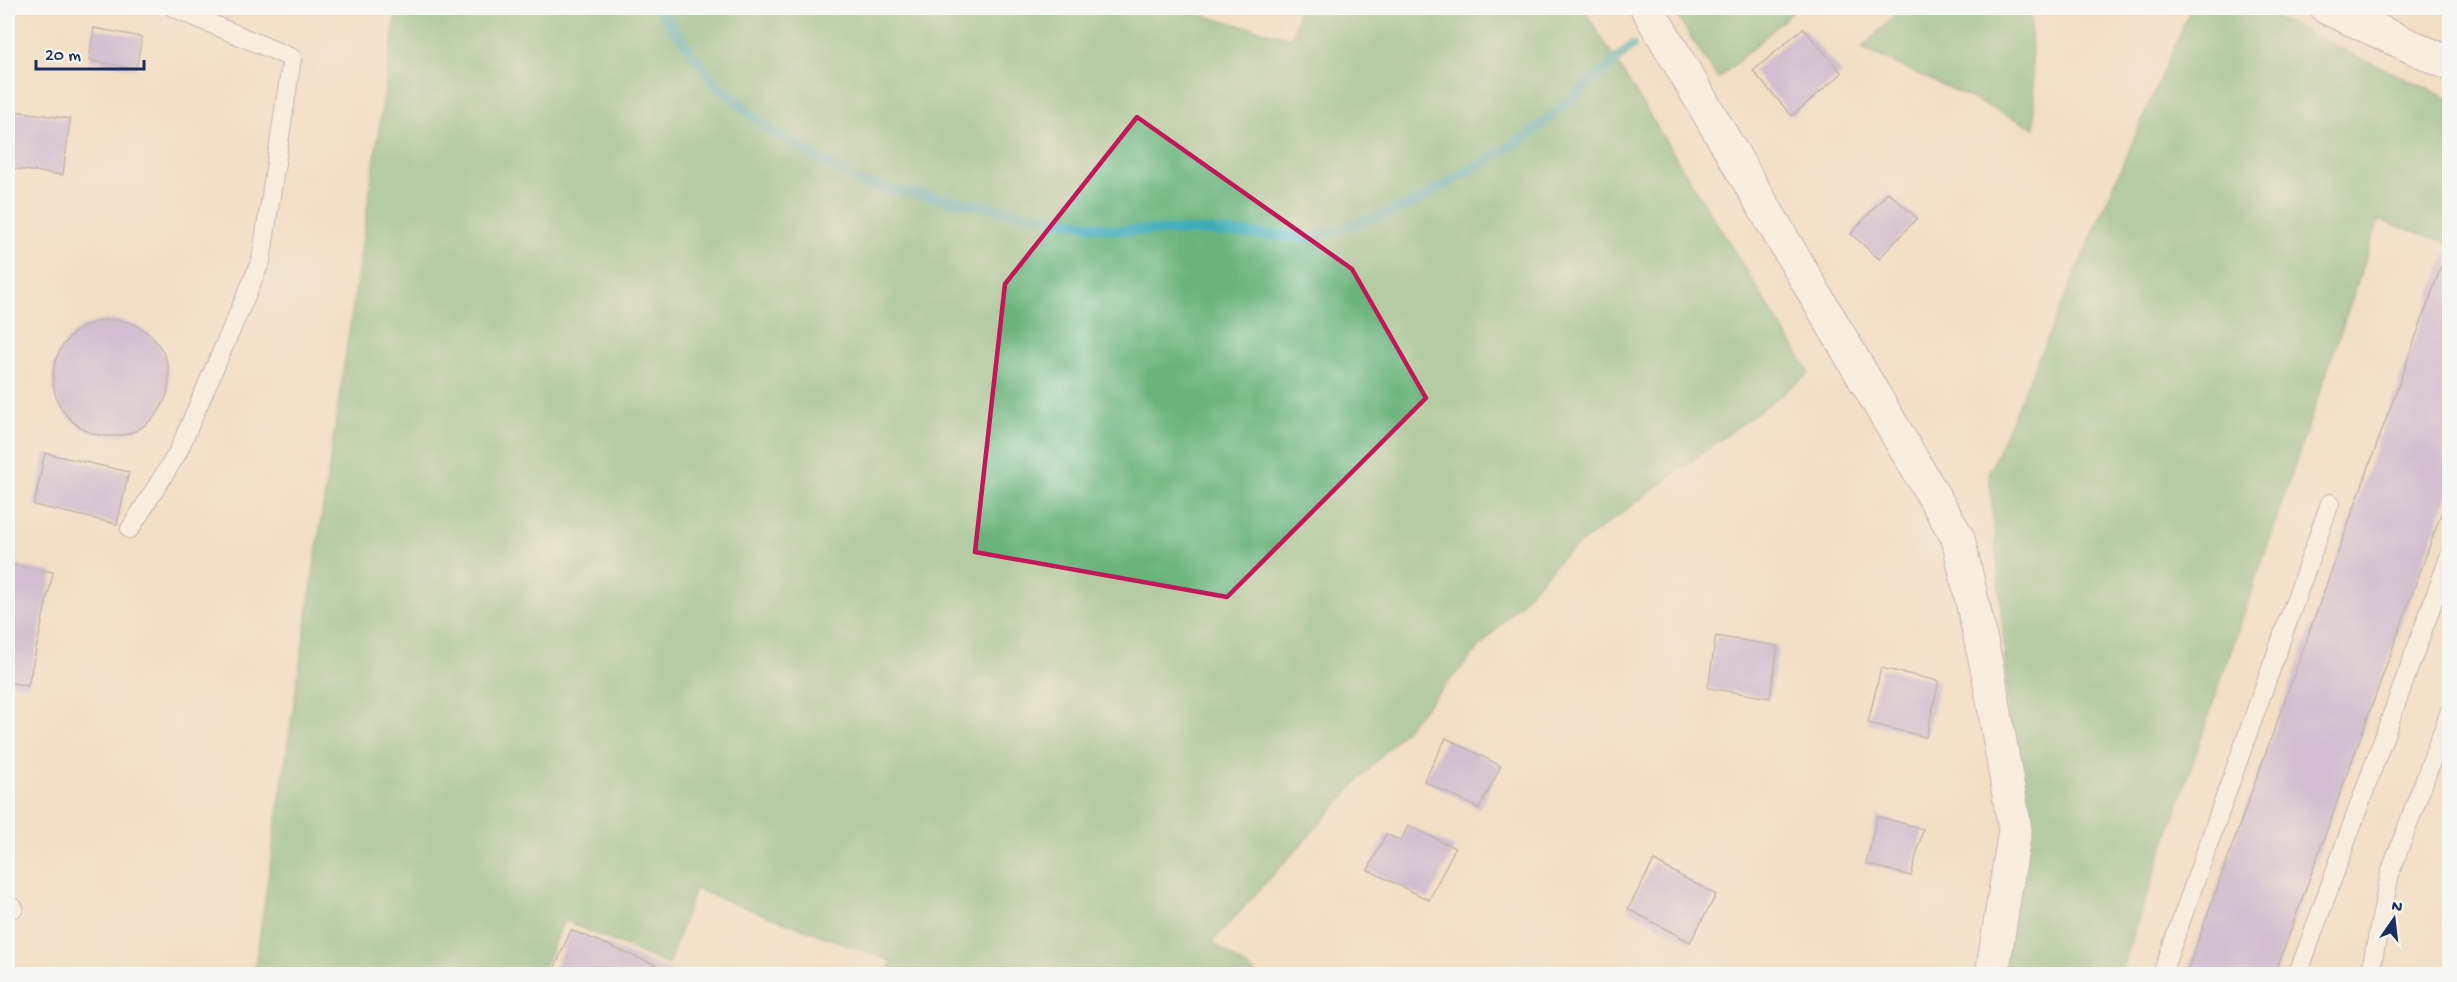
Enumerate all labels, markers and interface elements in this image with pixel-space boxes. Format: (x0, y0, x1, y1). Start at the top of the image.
scale bar (36, 33, 144, 71)
text: 20 m (45, 46, 81, 67)
north arrow (2364, 889, 2424, 949)
text: N (2389, 897, 2405, 918)

